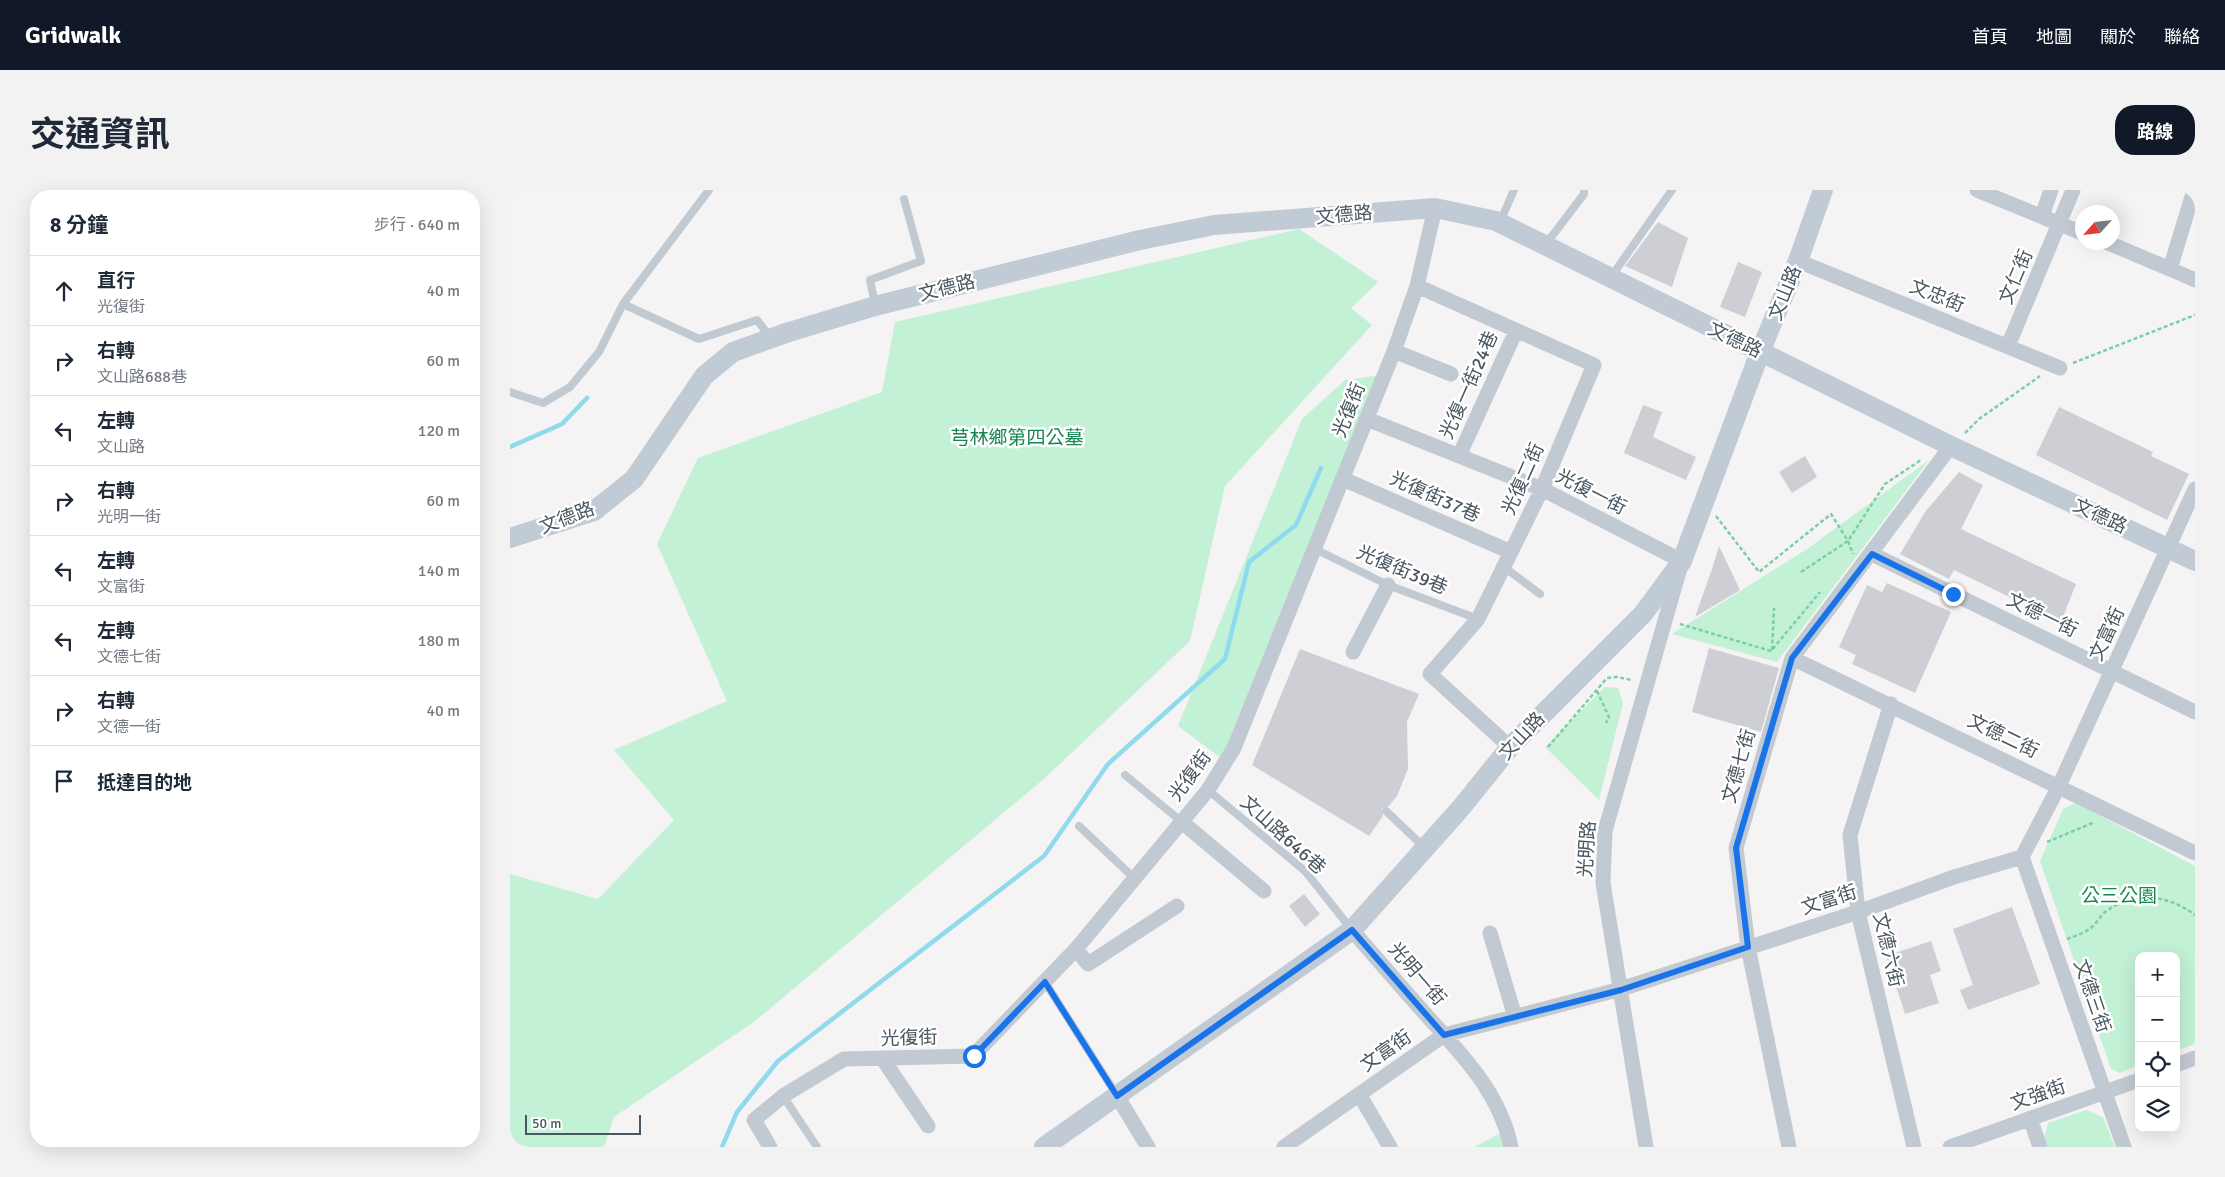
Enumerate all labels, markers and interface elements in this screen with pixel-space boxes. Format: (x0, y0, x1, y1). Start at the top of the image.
text: Gridwalk (25, 20, 121, 50)
text: 首頁 (1972, 26, 2008, 48)
text: 地圖 (2036, 26, 2072, 48)
text: 關於 (2100, 26, 2136, 48)
text: 聯絡 (2164, 26, 2200, 48)
button: 路線 (2115, 105, 2195, 155)
text: 交通資訊 (30, 113, 170, 156)
street label: 文德路 (1315, 201, 1373, 229)
north arrow (2075, 205, 2120, 250)
text: 8 分鐘 (50, 212, 108, 238)
text: 步行 · 640 m (374, 215, 460, 235)
street label: 文仁街 (1994, 246, 2038, 308)
street label: 文山路 (1763, 262, 1807, 324)
text: 直行 (97, 269, 135, 293)
street label: 文德路 (916, 269, 978, 307)
street label: 文忠街 (1906, 274, 1968, 318)
icon: ahead (50, 277, 78, 305)
text: 40 m (426, 281, 460, 301)
text: 光復街 (97, 297, 145, 317)
street label: 文德路 (1704, 317, 1766, 363)
street label: 光復一街24巷 (1435, 327, 1503, 443)
text: 右轉 (97, 339, 135, 363)
icon: right (50, 347, 78, 375)
text: 60 m (426, 351, 460, 371)
text: 文山路688巷 (97, 367, 187, 387)
street label: 光復街 (1327, 379, 1371, 441)
text: 左轉 (97, 409, 135, 433)
icon: left (50, 417, 78, 445)
text: 120 m (418, 421, 460, 441)
park label: 芎林鄉第四公墓 (950, 426, 1084, 450)
text: 文山路 (97, 437, 145, 457)
street label: 光復二街 (1497, 439, 1549, 519)
street label: 光復一街 (1552, 464, 1630, 520)
street label: 光復街37巷 (1386, 466, 1484, 528)
text: 右轉 (97, 479, 135, 503)
icon: right (50, 487, 78, 515)
text: 60 m (426, 491, 460, 511)
street label: 文德路 (2069, 493, 2131, 539)
street label: 文德路 (536, 497, 598, 539)
text: 光明一街 (97, 507, 161, 527)
street label: 光復街39巷 (1353, 540, 1451, 600)
text: 左轉 (97, 549, 135, 573)
icon: left (50, 557, 78, 585)
text: 140 m (418, 561, 460, 581)
text: 文富街 (97, 577, 145, 597)
route end (1942, 583, 1965, 606)
street label: 文德一街 (2003, 588, 2081, 642)
street label: 文富街 (2084, 603, 2130, 665)
text: 左轉 (97, 619, 135, 643)
icon: left (50, 627, 78, 655)
text: 180 m (418, 631, 460, 651)
text: 文德七街 (97, 647, 161, 667)
text: 右轉 (97, 689, 135, 713)
icon: right (50, 697, 78, 725)
text: 40 m (426, 701, 460, 721)
street label: 文山路 (1494, 707, 1550, 765)
street label: 文德二街 (1964, 709, 2042, 763)
text: 文德一街 (97, 717, 161, 737)
street label: 文德七街 (1717, 726, 1761, 806)
street label: 光復街 (1164, 746, 1216, 806)
icon: arrive (50, 767, 78, 795)
text: 抵達目的地 (97, 771, 192, 795)
street label: 文山路646巷 (1235, 790, 1331, 880)
street label: 光明路 (1573, 820, 1601, 878)
street label: 文富街 (1798, 880, 1860, 920)
park label: 公三公園 (2081, 884, 2157, 908)
street label: 文德六街 (1868, 910, 1908, 990)
street label: 光明一街 (1383, 937, 1451, 1011)
map controls (2135, 952, 2180, 1132)
button: + (2135, 952, 2180, 997)
street label: 文德三街 (2068, 956, 2116, 1036)
button: − (2135, 997, 2180, 1042)
street label: 光復街 (880, 1025, 938, 1051)
street label: 文富街 (1356, 1025, 1416, 1077)
button: locate (2135, 1042, 2180, 1087)
route start (963, 1045, 986, 1068)
street label: 文強街 (2007, 1074, 2069, 1116)
button: layers (2135, 1087, 2180, 1132)
scale bar (525, 1112, 641, 1135)
text: 50 m (532, 1115, 561, 1132)

